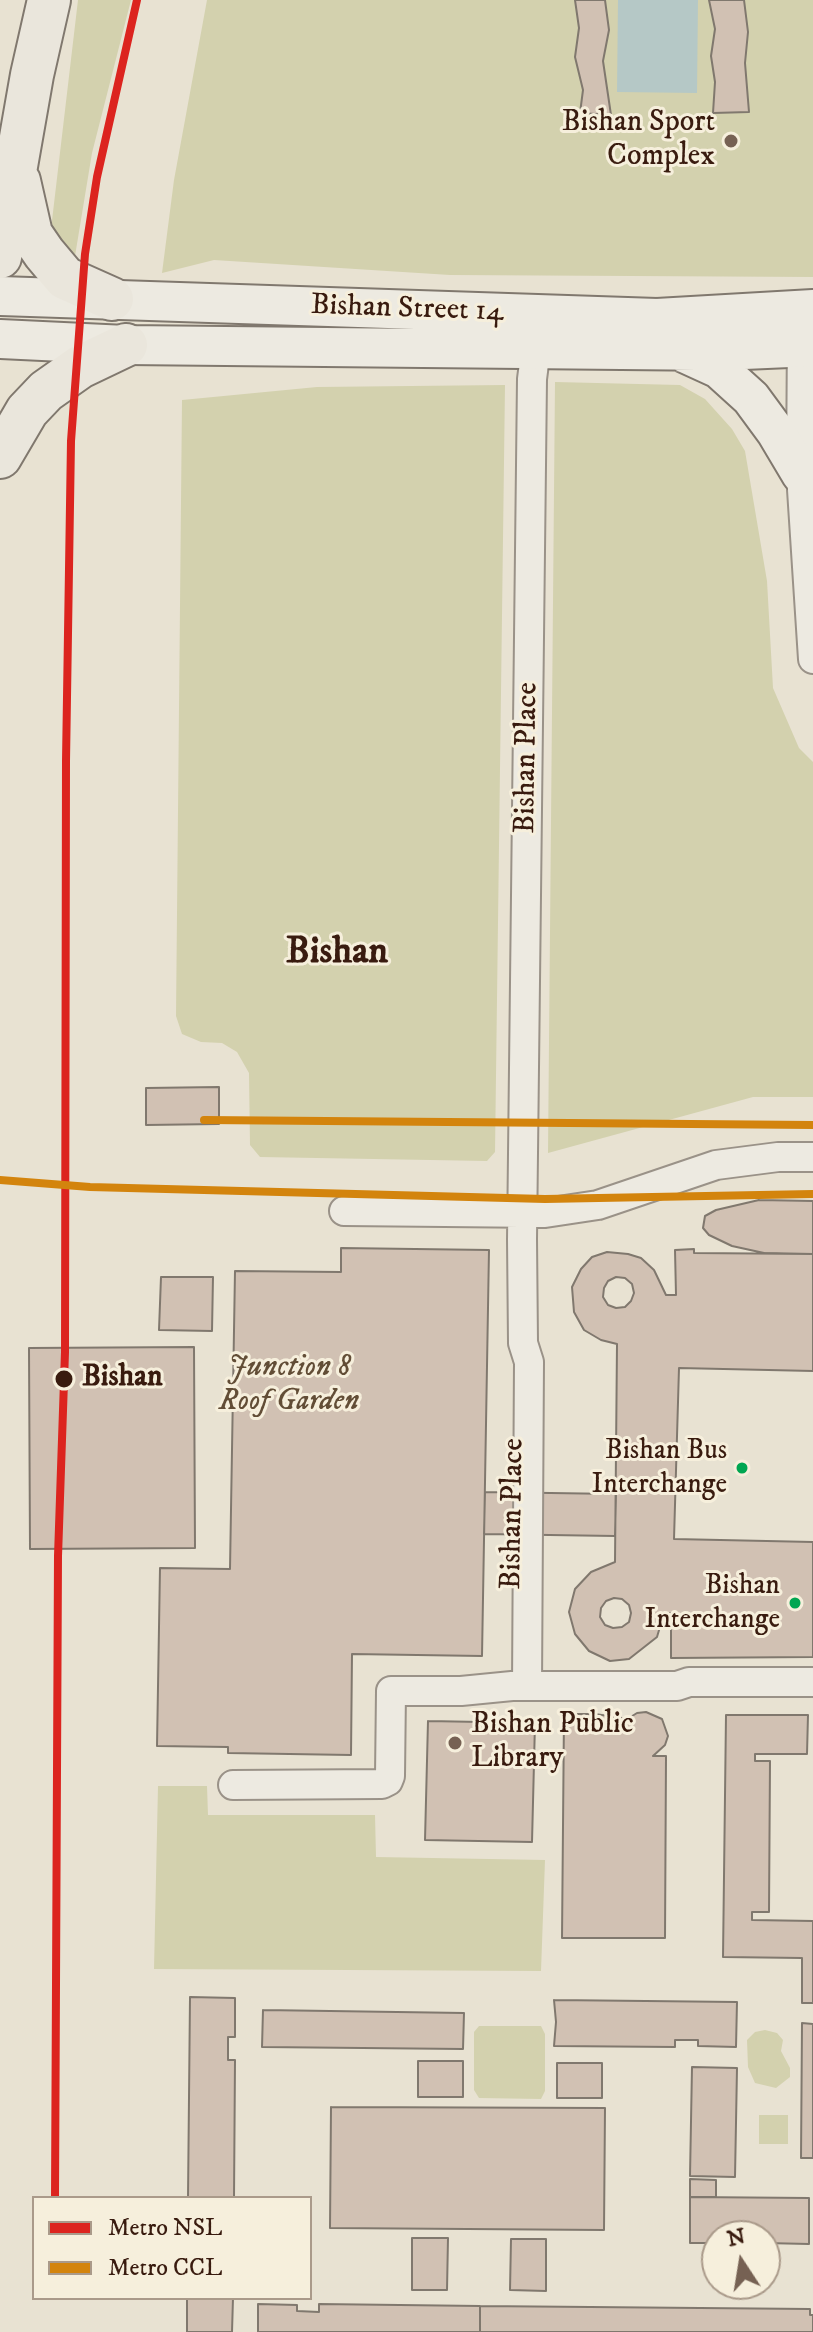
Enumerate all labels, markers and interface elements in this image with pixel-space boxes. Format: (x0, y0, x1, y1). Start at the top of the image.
place label: Bishan Sport Complex (562, 106, 715, 176)
marker: Bishan Sport Complex (722, 132, 740, 150)
street label: Bishan Street 14 (310, 289, 504, 331)
street label: Bishan Place (509, 682, 547, 834)
district label: Bishan (286, 931, 388, 977)
park label: Junction 8 Roof Garden (219, 1351, 359, 1422)
place label: Bishan (82, 1361, 163, 1397)
marker: Bishan (53, 1368, 75, 1390)
place label: Bishan Bus Interchange (592, 1435, 727, 1501)
street label: Bishan Place (495, 1438, 533, 1590)
marker: Bishan Bus Interchange (734, 1460, 750, 1476)
place label: Bishan Interchange (645, 1570, 780, 1636)
marker: Bishan Interchange (787, 1595, 803, 1611)
place label: Bishan Public Library (471, 1708, 634, 1778)
marker: Bishan Public Library (446, 1734, 464, 1752)
legend (32, 2196, 312, 2300)
text: Metro NSL (108, 2213, 222, 2243)
north arrow (701, 2220, 781, 2300)
text: N (725, 2223, 748, 2253)
text: Metro CCL (108, 2253, 222, 2283)

